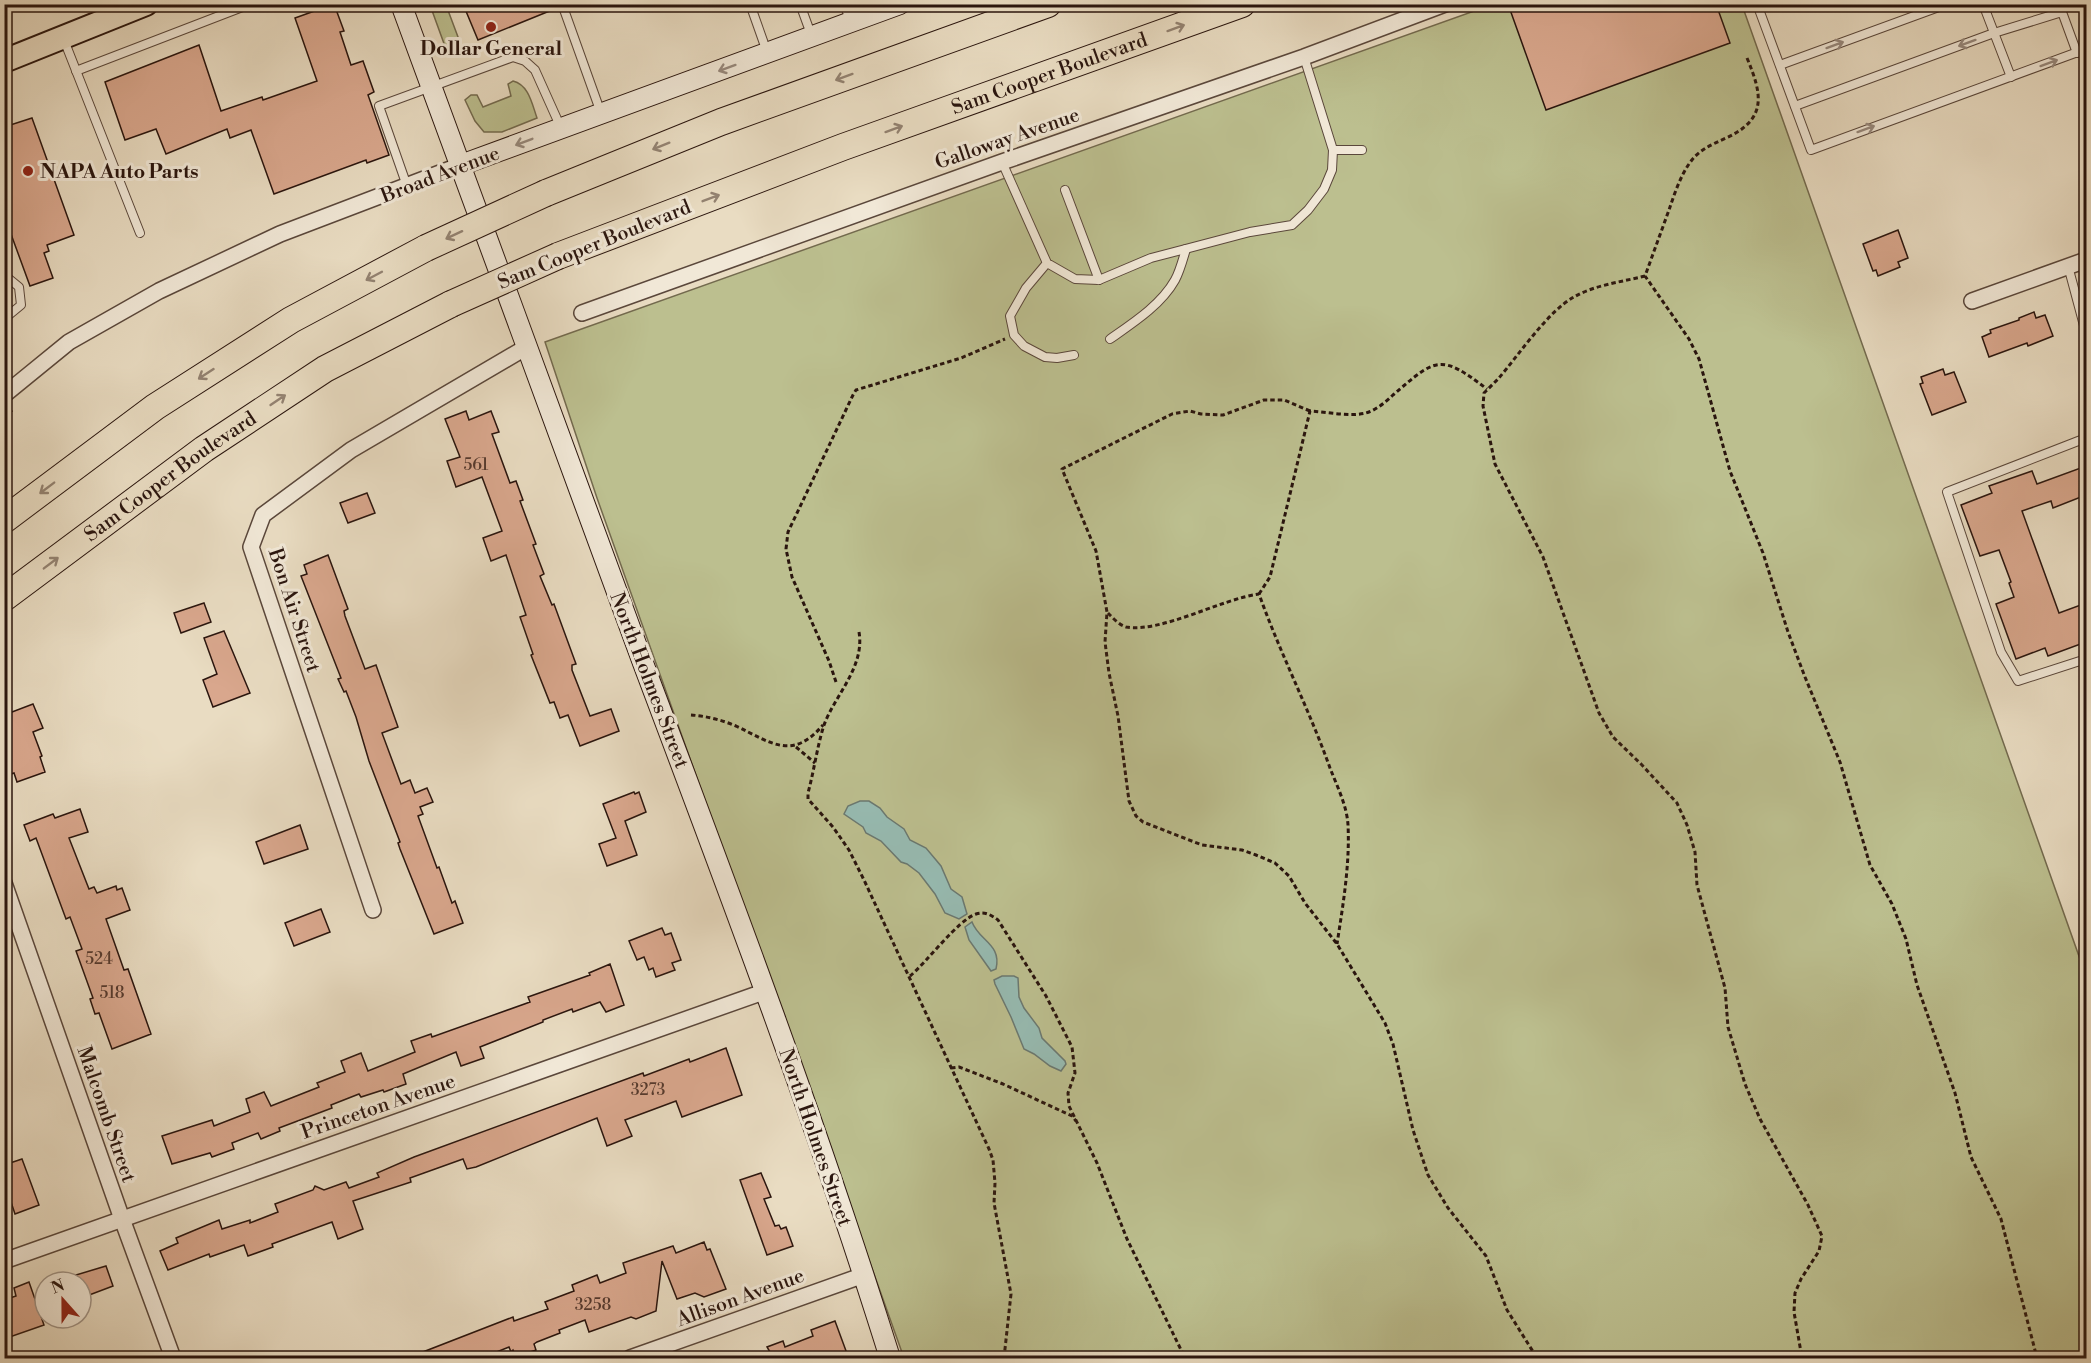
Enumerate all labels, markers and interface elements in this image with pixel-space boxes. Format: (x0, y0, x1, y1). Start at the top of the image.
marker: Dollar General (484, 20, 498, 34)
one-way arrow (1166, 22, 1185, 33)
street label: Sam Cooper Boulevard (948, 28, 1152, 121)
place label: Dollar General (420, 37, 562, 62)
one-way arrow (1825, 39, 1843, 50)
one-way arrow (1958, 39, 1977, 50)
one-way arrow (2039, 56, 2058, 67)
one-way arrow (718, 64, 737, 75)
one-way arrow (835, 73, 853, 84)
street label: Galloway Avenue (932, 103, 1083, 176)
one-way arrow (884, 123, 902, 134)
one-way arrow (1856, 123, 1875, 134)
one-way arrow (515, 137, 534, 148)
street label: Broad Avenue (377, 141, 503, 210)
one-way arrow (653, 141, 671, 152)
place label: NAPA Auto Parts (40, 160, 199, 185)
marker: NAPA Auto Parts (21, 164, 35, 178)
one-way arrow (701, 191, 720, 202)
street label: Sam Cooper Boulevard (494, 195, 695, 296)
one-way arrow (446, 230, 464, 241)
one-way arrow (365, 270, 383, 282)
one-way arrow (198, 369, 215, 381)
one-way arrow (269, 394, 286, 406)
street label: Sam Cooper Boulevard (80, 406, 262, 548)
house number: 561 (464, 455, 489, 475)
one-way arrow (40, 481, 56, 494)
street label: Bon Air Street (261, 544, 325, 676)
one-way arrow (43, 556, 59, 569)
street label: North Holmes Street (604, 589, 694, 772)
house number: 524 (85, 949, 113, 969)
house number: 518 (99, 983, 125, 1003)
street label: Malcomb Street (71, 1043, 141, 1186)
street label: North Holmes Street (772, 1045, 857, 1230)
street label: Princeton Avenue (298, 1069, 459, 1146)
house number: 3273 (631, 1080, 665, 1100)
street label: Allison Avenue (672, 1264, 808, 1333)
north arrow (33, 1270, 93, 1330)
text: N (48, 1275, 68, 1299)
house number: 3258 (575, 1295, 611, 1315)

